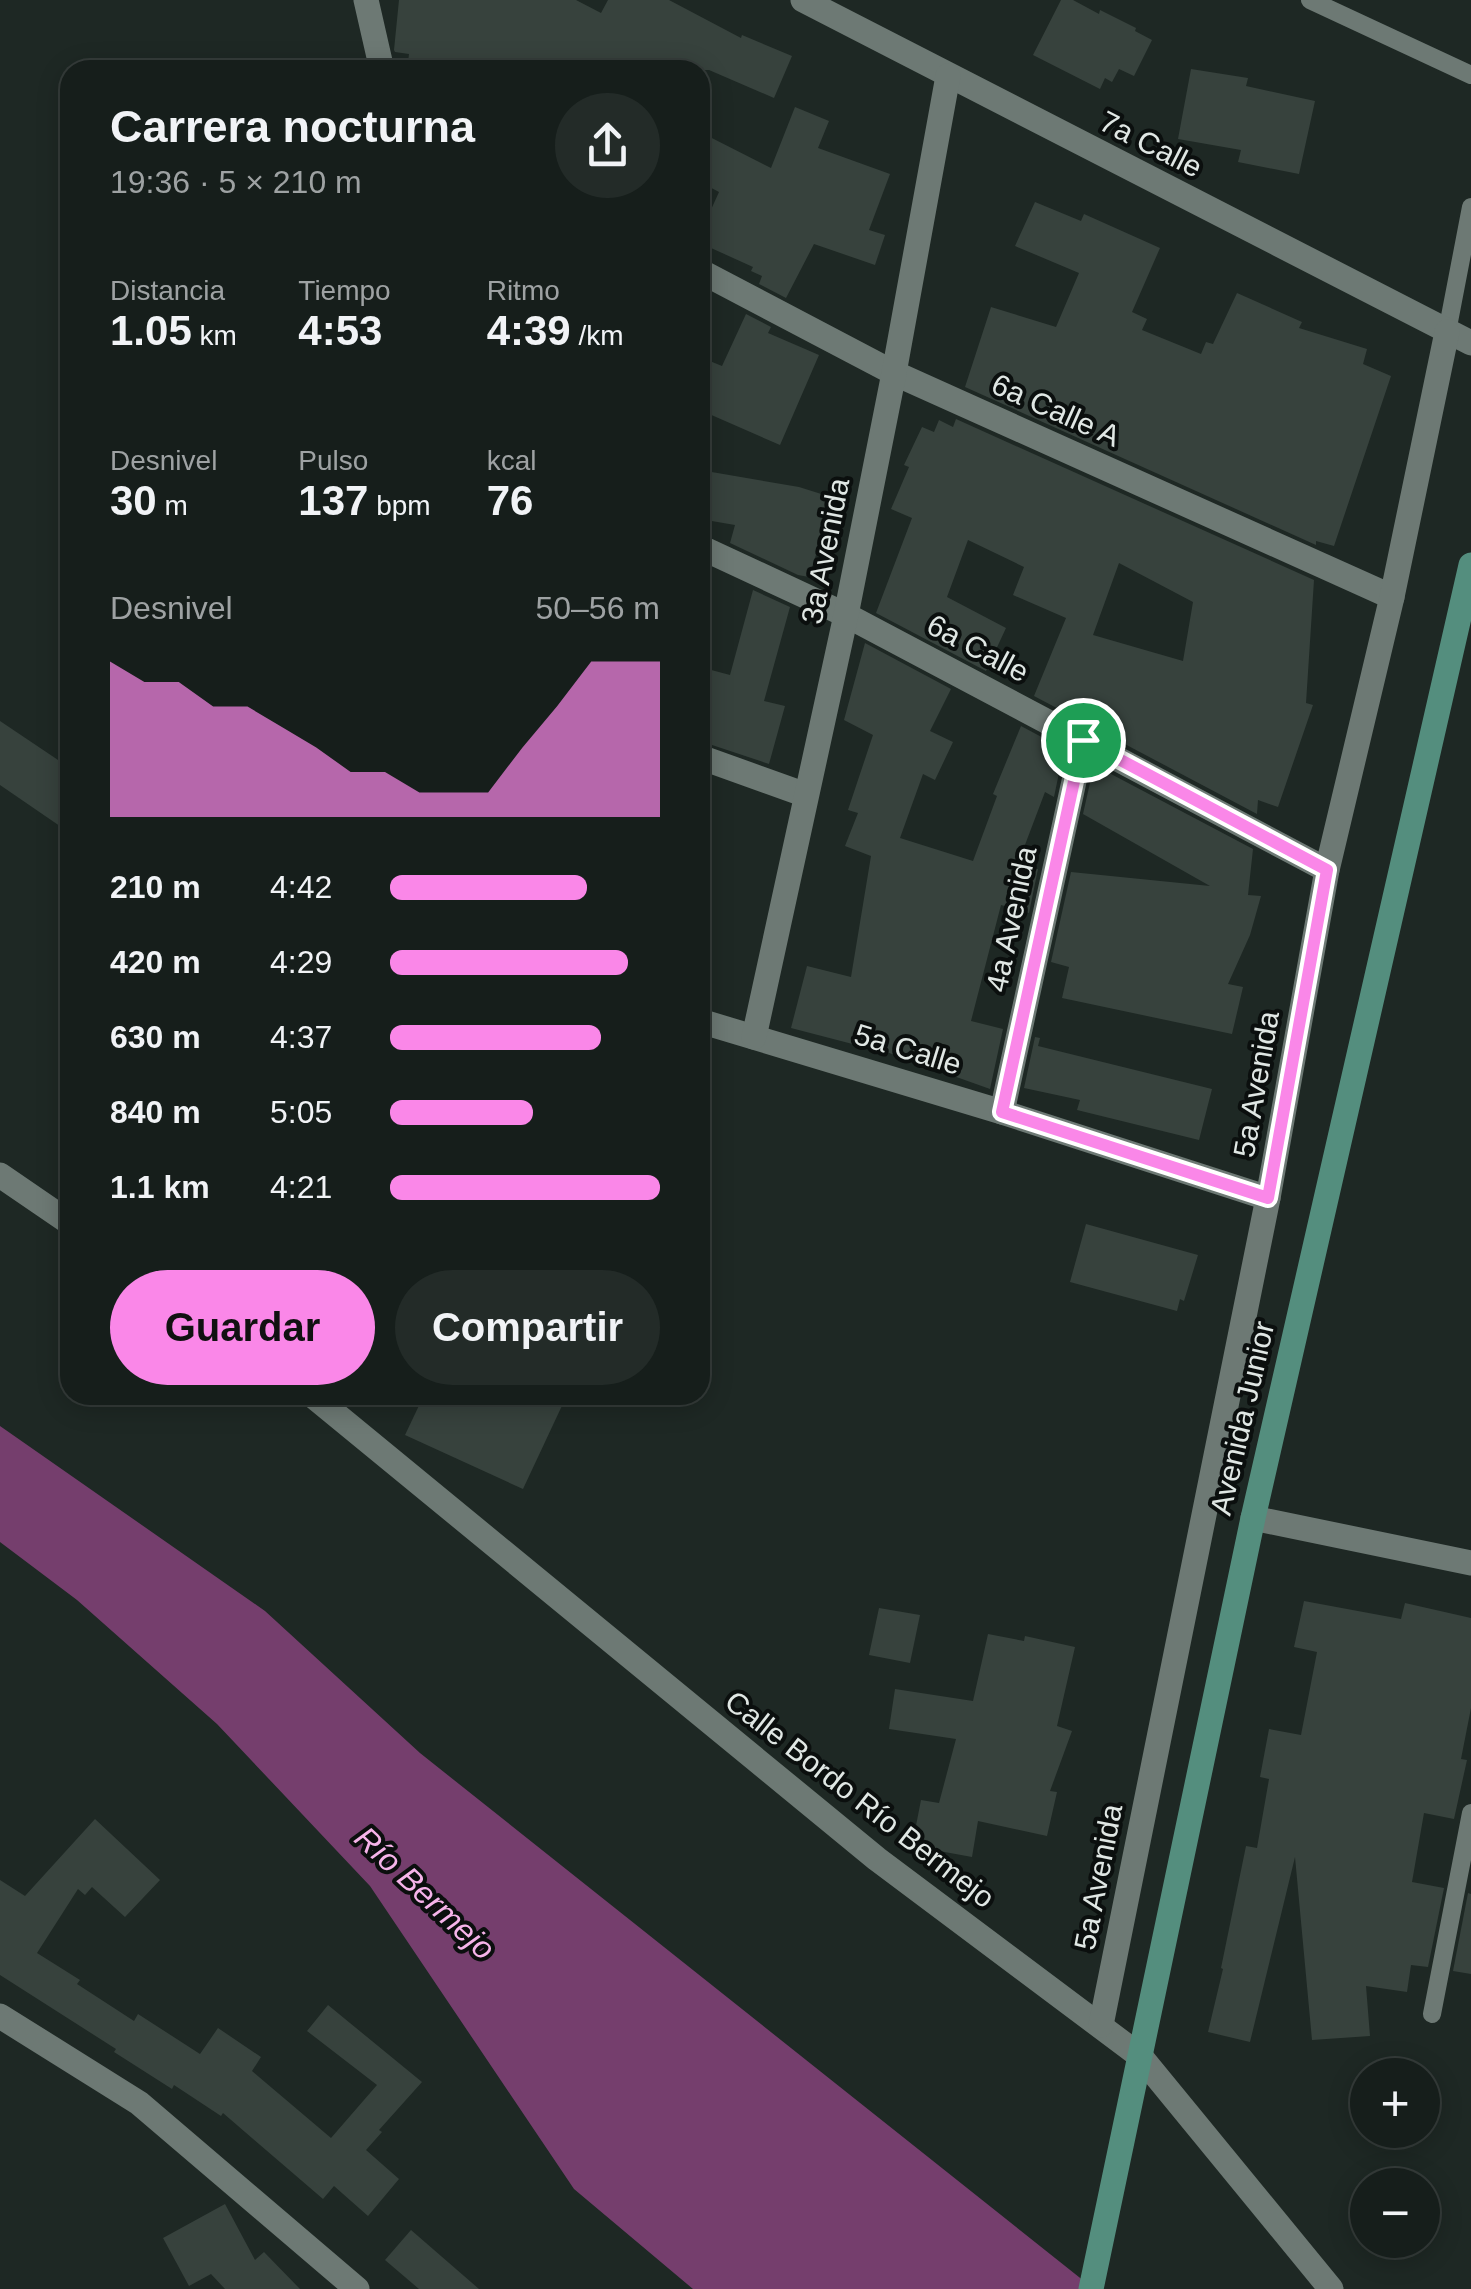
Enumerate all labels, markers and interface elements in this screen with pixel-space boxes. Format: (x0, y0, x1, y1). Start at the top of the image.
button: share (555, 93, 660, 198)
text: Carrera nocturna (110, 101, 475, 152)
street label: 7a Calle (1094, 104, 1208, 184)
text: 19:36 · 5 × 210 m (110, 164, 362, 200)
text: Distancia (110, 275, 225, 306)
text: Tiempo (298, 275, 391, 306)
text: Ritmo (487, 275, 560, 306)
text: 1.05 (110, 307, 192, 354)
text: 4:53 (298, 307, 382, 354)
text: 4:39 (487, 307, 571, 354)
text: km (192, 320, 237, 351)
text: /km (571, 320, 624, 351)
street label: 6a Calle A (987, 367, 1125, 453)
text: Desnivel (110, 445, 217, 476)
text: Pulso (298, 445, 368, 476)
text: kcal (487, 445, 536, 476)
street label: 3a Avenida (795, 475, 855, 627)
text: 30 (110, 477, 157, 524)
text: 137 (298, 477, 368, 524)
text: 76 (487, 477, 533, 524)
text: m (157, 490, 188, 521)
text: bpm (368, 490, 431, 521)
text: Desnivel (110, 590, 233, 626)
text: 50–56 m (535, 590, 660, 626)
street label: 6a Calle (922, 608, 1034, 688)
pin (1041, 698, 1126, 783)
icon: arrive (1056, 713, 1111, 768)
street label: 4a Avenida (979, 843, 1043, 995)
text: 210 m (110, 869, 201, 905)
text: 4:42 (270, 869, 332, 905)
text: 420 m (110, 944, 201, 980)
text: 4:29 (270, 944, 332, 980)
street label: 5a Avenida (1227, 1008, 1285, 1160)
street label: 5a Calle (851, 1017, 965, 1081)
text: 630 m (110, 1019, 201, 1055)
text: 4:37 (270, 1019, 332, 1055)
text: 840 m (110, 1094, 201, 1130)
text: 5:05 (270, 1094, 332, 1130)
text: 1.1 km (110, 1169, 210, 1205)
text: 4:21 (270, 1169, 332, 1205)
button: Guardar (110, 1270, 375, 1385)
button: Compartir (395, 1270, 660, 1385)
street label: Avenida Junior (1204, 1318, 1280, 1518)
street label: Calle Bordo Río Bermejo (719, 1684, 1001, 1914)
street label: 5a Avenida (1068, 1801, 1128, 1953)
water label: Río Bermejo (348, 1819, 502, 1967)
map controls (1350, 2058, 1440, 2258)
button: + (1350, 2058, 1440, 2148)
button: − (1350, 2168, 1440, 2258)

